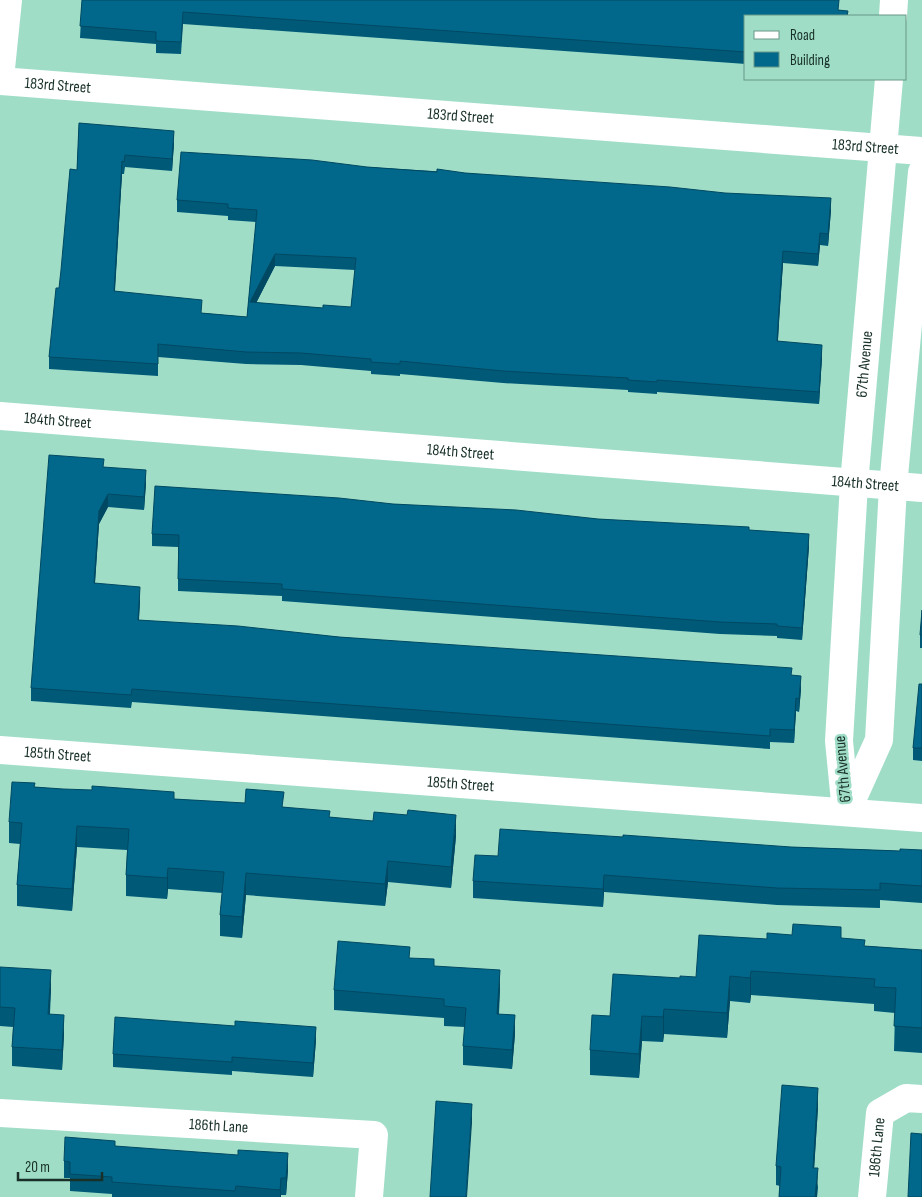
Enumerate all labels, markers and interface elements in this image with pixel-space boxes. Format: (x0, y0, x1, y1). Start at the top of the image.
legend (744, 15, 907, 80)
text: Road (790, 26, 815, 45)
text: Building (790, 51, 830, 70)
street label: 183rd Street (24, 73, 92, 97)
street label: 183rd Street (427, 104, 495, 128)
street label: 183rd Street (832, 135, 900, 159)
street label: 67th Avenue (852, 330, 877, 398)
street label: 184th Street (23, 408, 92, 433)
street label: 184th Street (426, 440, 495, 464)
street label: 184th Street (831, 471, 900, 496)
street label: 67th Avenue (831, 735, 855, 803)
street label: 185th Street (24, 742, 92, 766)
street label: 185th Street (427, 772, 495, 796)
street label: 186th Lane (188, 1115, 249, 1137)
street label: 186th Lane (864, 1117, 889, 1178)
scale bar (18, 1150, 101, 1182)
text: 20 m (25, 1158, 50, 1177)

